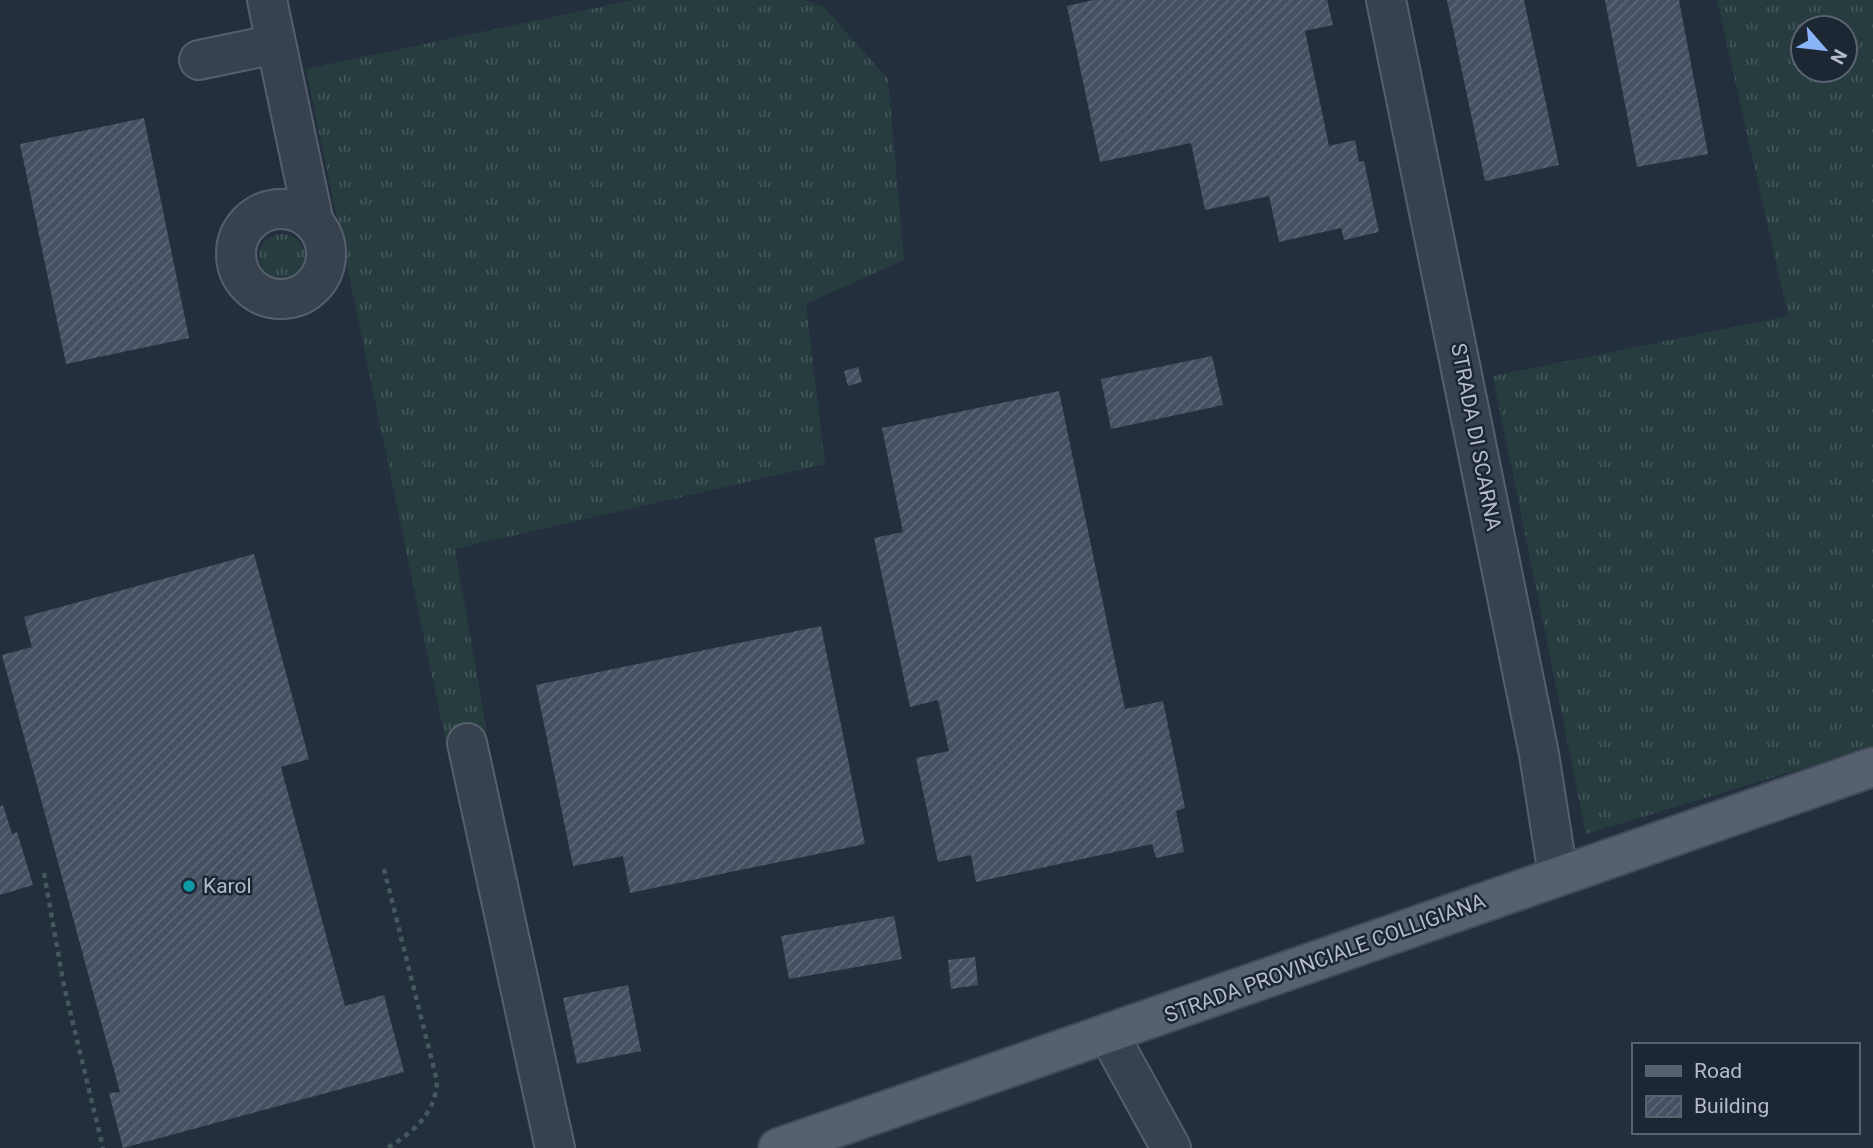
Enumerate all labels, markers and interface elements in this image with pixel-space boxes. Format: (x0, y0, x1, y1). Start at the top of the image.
north arrow (1789, 14, 1859, 84)
text: N (1825, 45, 1852, 68)
street label: STRADA DI SCARNA (1446, 341, 1506, 533)
place label: Karol (203, 874, 252, 898)
marker: Karol (181, 878, 197, 894)
street label: STRADA PROVINCIALE COLLIGIANA (1161, 889, 1489, 1027)
legend (1632, 1043, 1859, 1134)
text: Road (1694, 1059, 1742, 1083)
text: Building (1694, 1094, 1769, 1118)

